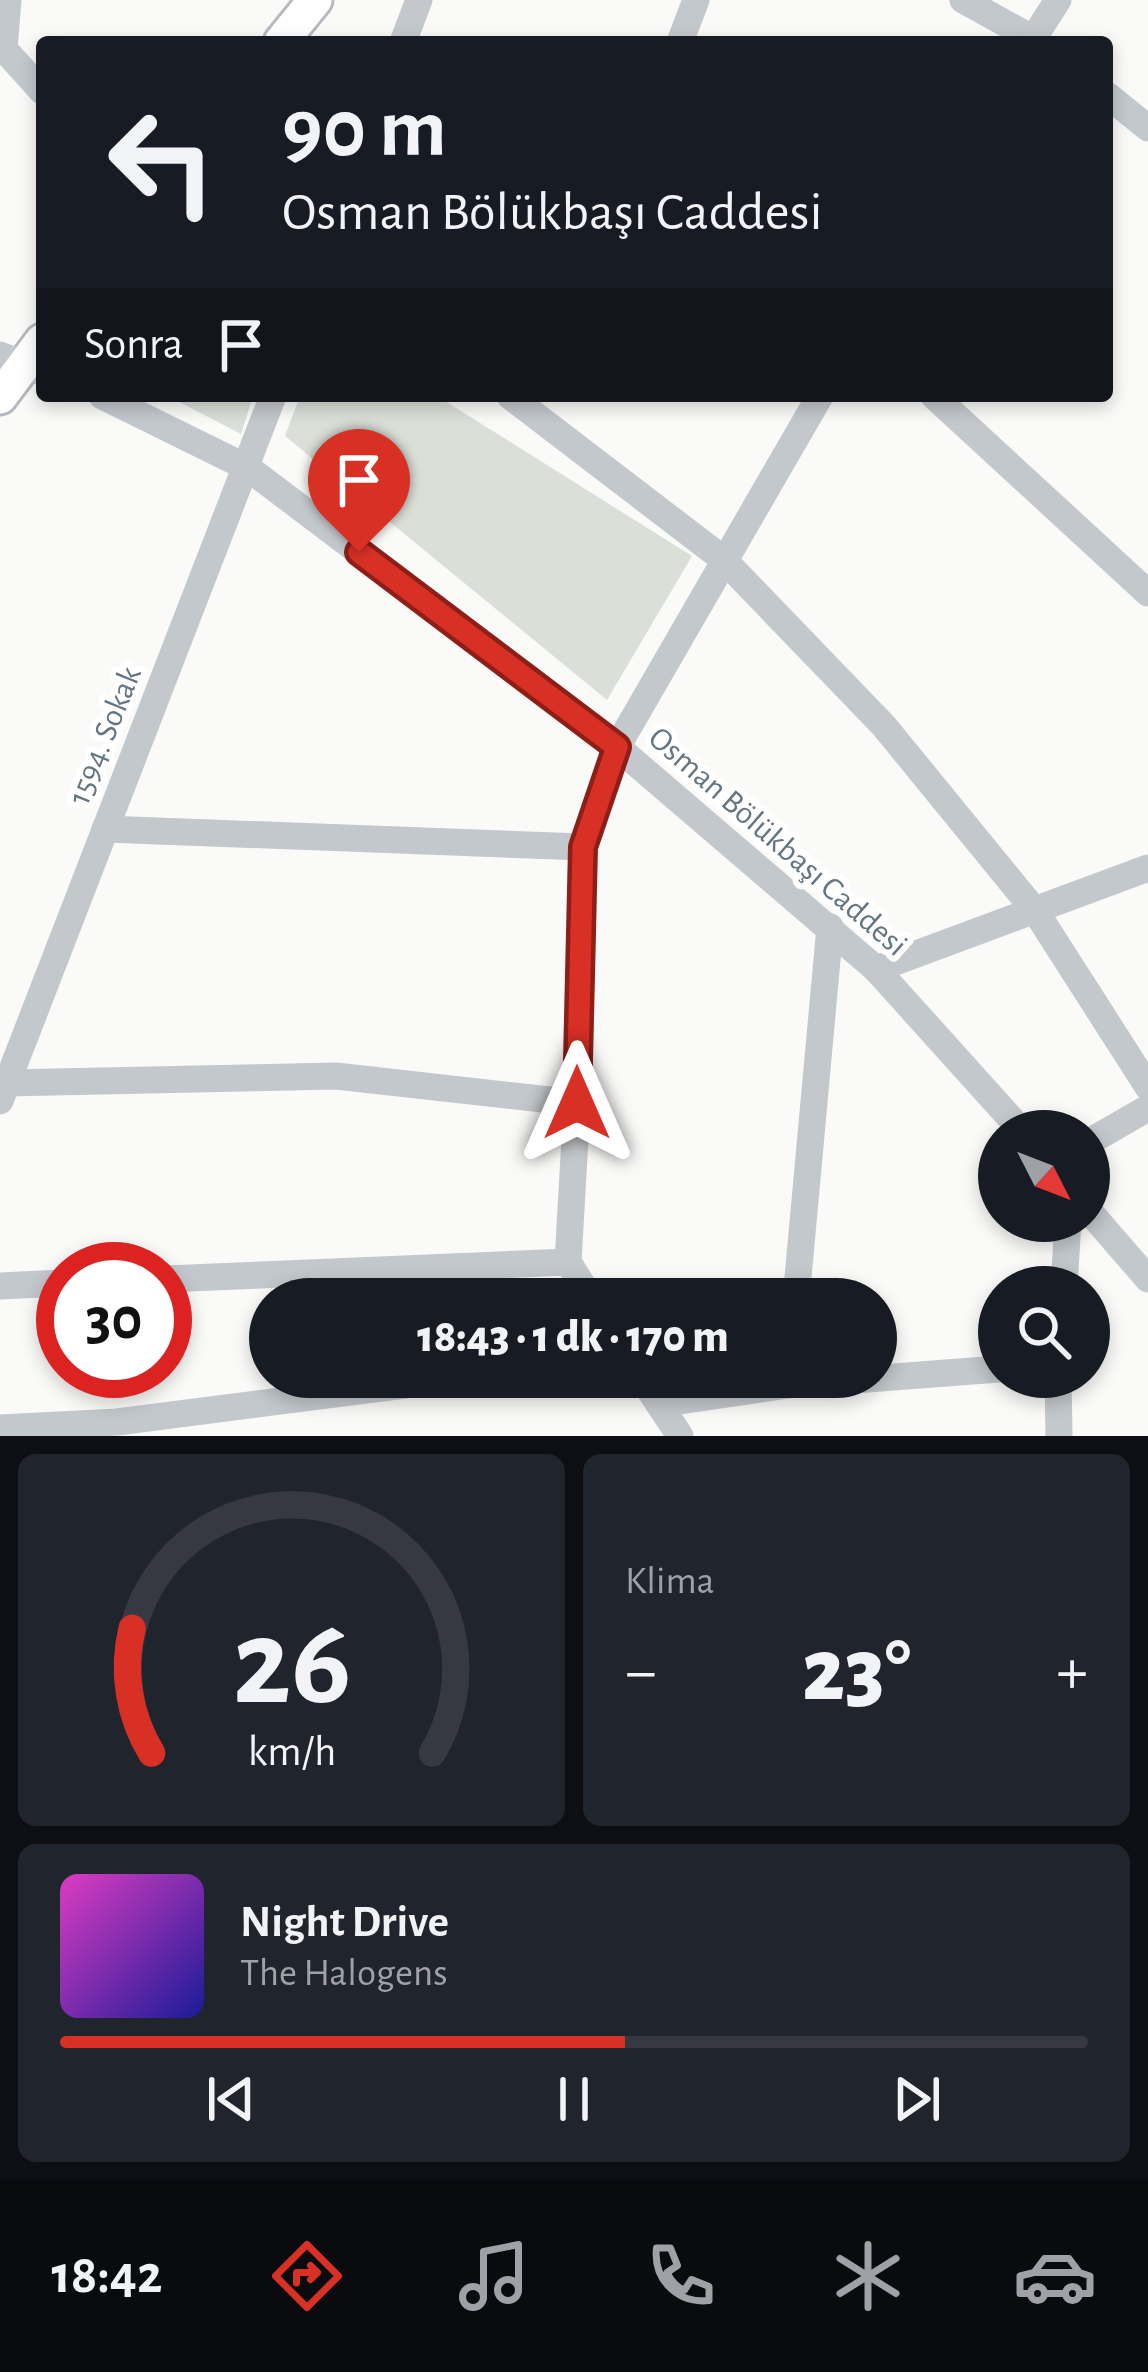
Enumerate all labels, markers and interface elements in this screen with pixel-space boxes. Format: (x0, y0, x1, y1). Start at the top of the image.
icon: left (84, 84, 240, 240)
text: 90 m (282, 88, 447, 172)
text: Osman Bölükbaşı Caddesi (282, 186, 823, 240)
icon: arrive (208, 312, 274, 378)
text: Sonra (84, 322, 184, 367)
pin (308, 429, 410, 552)
icon: arrive (326, 447, 392, 513)
street label: 1594. Sokak (63, 662, 148, 809)
street label: Osman Bölükbaşı Caddesi (642, 721, 913, 963)
position arrow (514, 1040, 640, 1166)
north arrow (978, 1110, 1110, 1242)
map controls (978, 1110, 1110, 1398)
speed limit sign: 30 (36, 1242, 192, 1398)
button: search (978, 1266, 1110, 1398)
text: 18:43 · 1 dk · 170 m (417, 1315, 729, 1360)
text: Klima (625, 1562, 715, 1601)
text: 26 (232, 1602, 351, 1727)
text: 23° (802, 1627, 911, 1717)
text: − (625, 1639, 657, 1705)
text: + (1056, 1639, 1088, 1705)
text: km/h (247, 1731, 336, 1774)
text: Night Drive (240, 1900, 449, 1945)
text: The Halogens (240, 1954, 448, 1993)
icon: previous (198, 2066, 264, 2132)
icon: pause (541, 2066, 607, 2132)
icon: next (884, 2066, 950, 2132)
icon: directions (265, 2234, 349, 2318)
icon: music (452, 2234, 536, 2318)
icon: phone (639, 2234, 723, 2318)
icon: climate (826, 2234, 910, 2318)
icon: car (1013, 2234, 1097, 2318)
text: 18:42 (51, 2249, 162, 2303)

